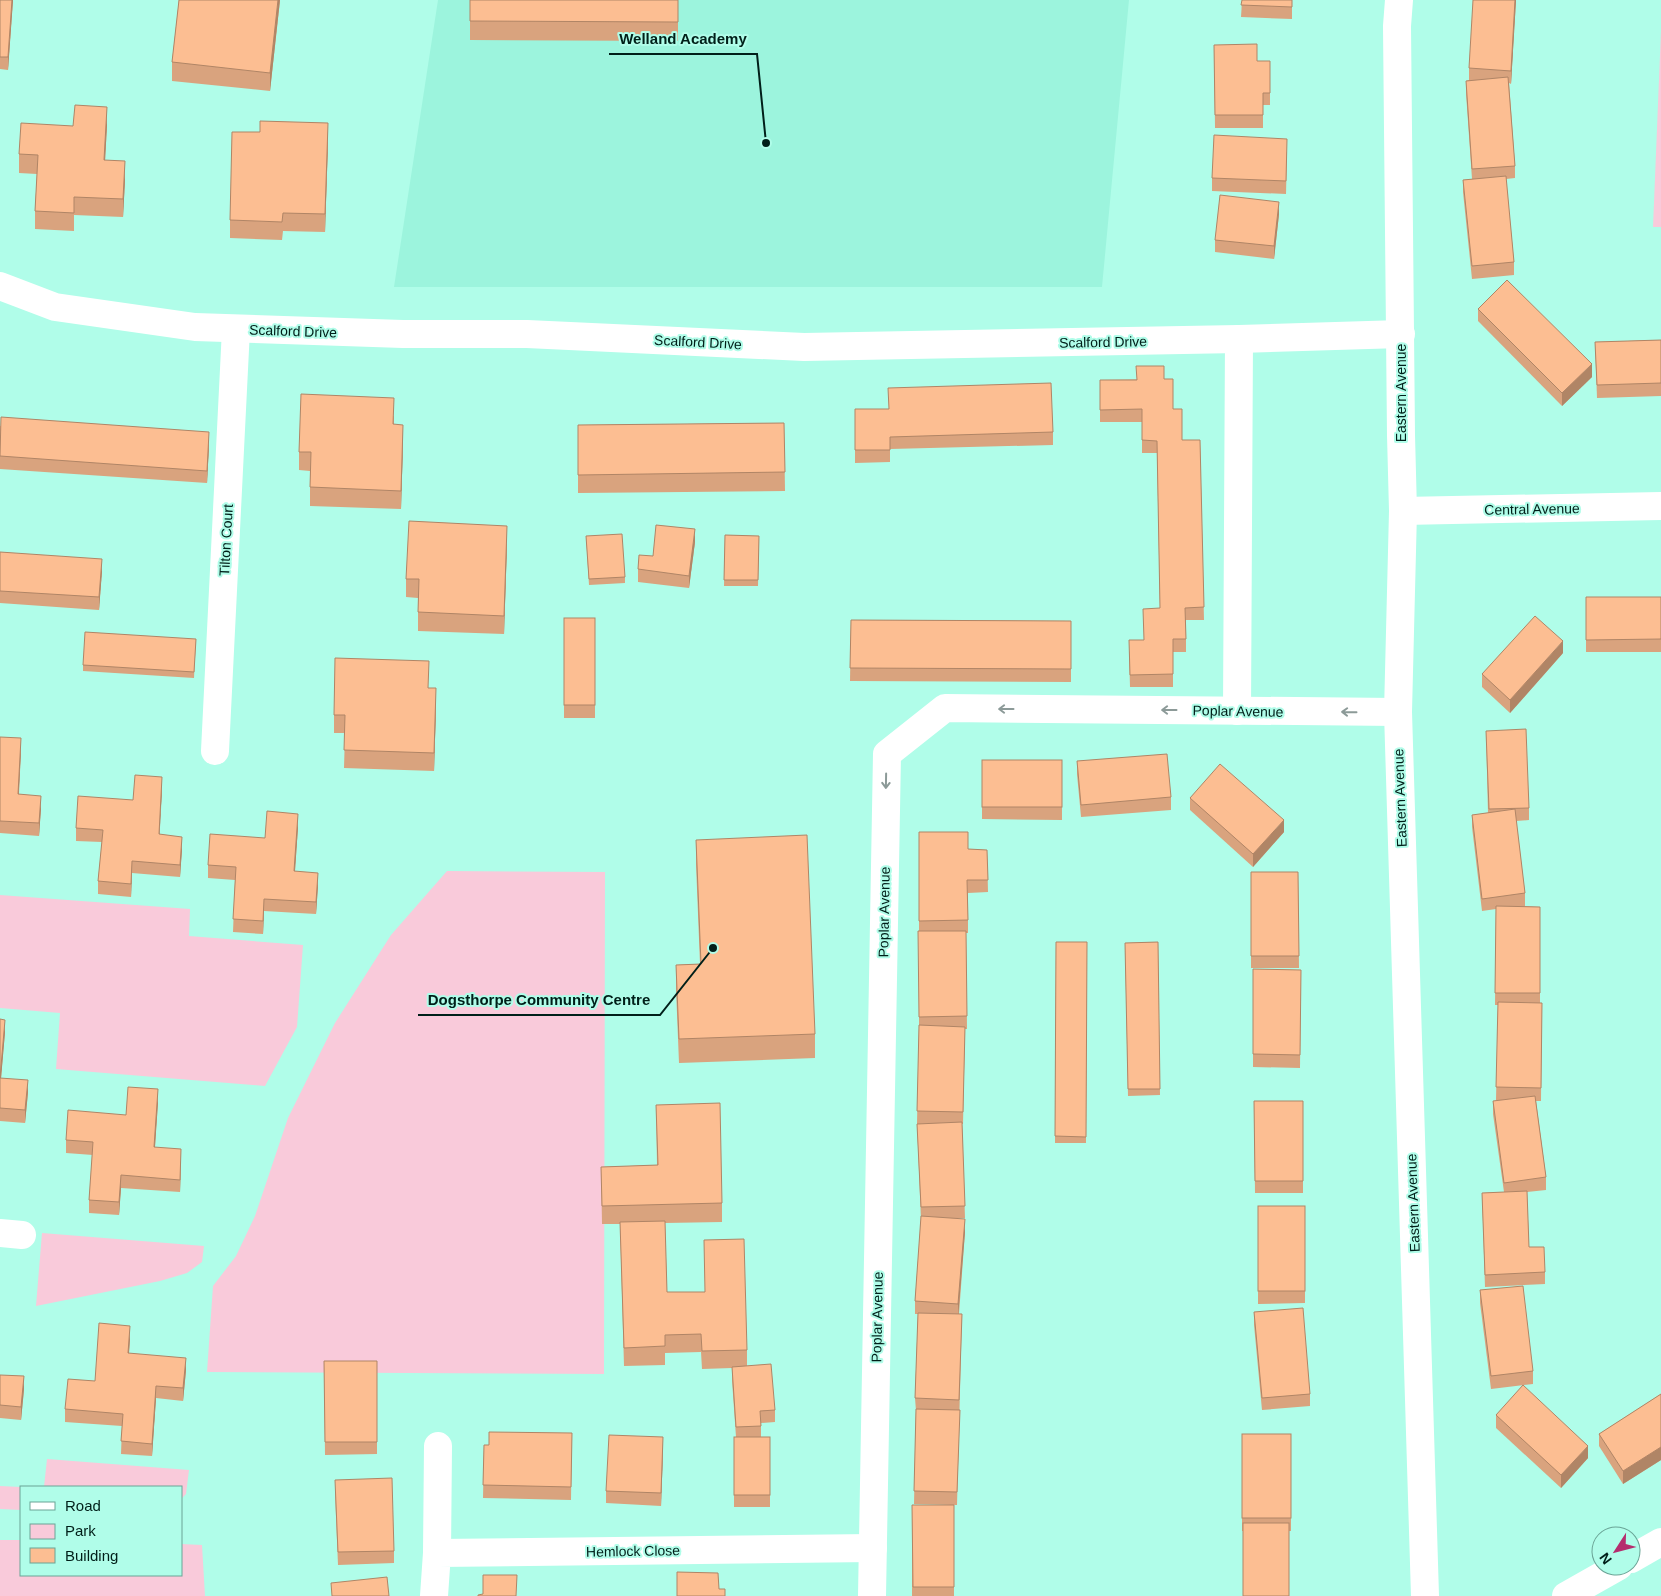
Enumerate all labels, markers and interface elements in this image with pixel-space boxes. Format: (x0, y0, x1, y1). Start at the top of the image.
callout: Welland Academy (609, 24, 757, 54)
text: Welland Academy (619, 30, 747, 47)
street label: Scalford Drive (249, 321, 337, 341)
street label: Scalford Drive (654, 332, 743, 352)
street label: Scalford Drive (1059, 333, 1147, 351)
street label: Eastern Avenue (1393, 343, 1409, 442)
street label: Central Avenue (1484, 500, 1580, 518)
street label: Tilton Court (216, 504, 236, 576)
street label: Poplar Avenue (1192, 702, 1284, 720)
one-way arrow (999, 704, 1015, 714)
one-way arrow (1161, 705, 1178, 715)
one-way arrow (1341, 707, 1358, 717)
street label: Eastern Avenue (1390, 748, 1410, 848)
one-way arrow (881, 772, 891, 789)
street label: Poplar Avenue (875, 866, 893, 958)
callout: Dogsthorpe Community Centre (418, 985, 660, 1015)
text: Dogsthorpe Community Centre (428, 991, 650, 1008)
street label: Eastern Avenue (1403, 1153, 1423, 1253)
street label: Poplar Avenue (868, 1271, 886, 1363)
legend (20, 1486, 182, 1576)
text: Road (65, 1497, 101, 1514)
text: Park (65, 1522, 96, 1539)
north arrow (1591, 1526, 1641, 1576)
street label: Hemlock Close (586, 1542, 680, 1560)
text: Building (65, 1547, 118, 1564)
text: N (1596, 1550, 1615, 1567)

